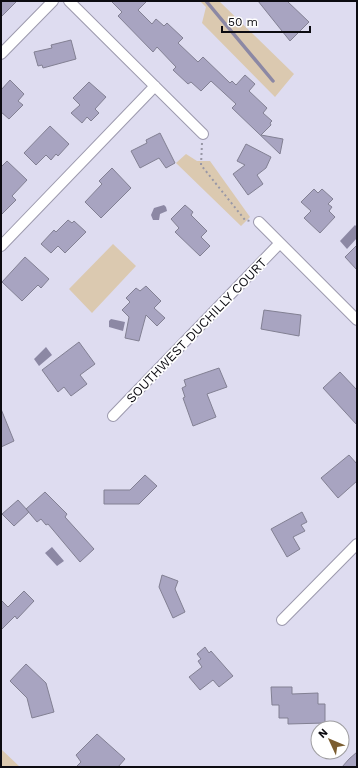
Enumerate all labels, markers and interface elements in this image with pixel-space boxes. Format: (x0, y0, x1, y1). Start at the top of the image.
scale bar (222, 8, 310, 34)
text: 50 m (228, 15, 258, 29)
street label: SOUTHWEST DUCHILLY COURT (123, 255, 270, 406)
north arrow (310, 720, 350, 760)
text: N (316, 726, 331, 741)

